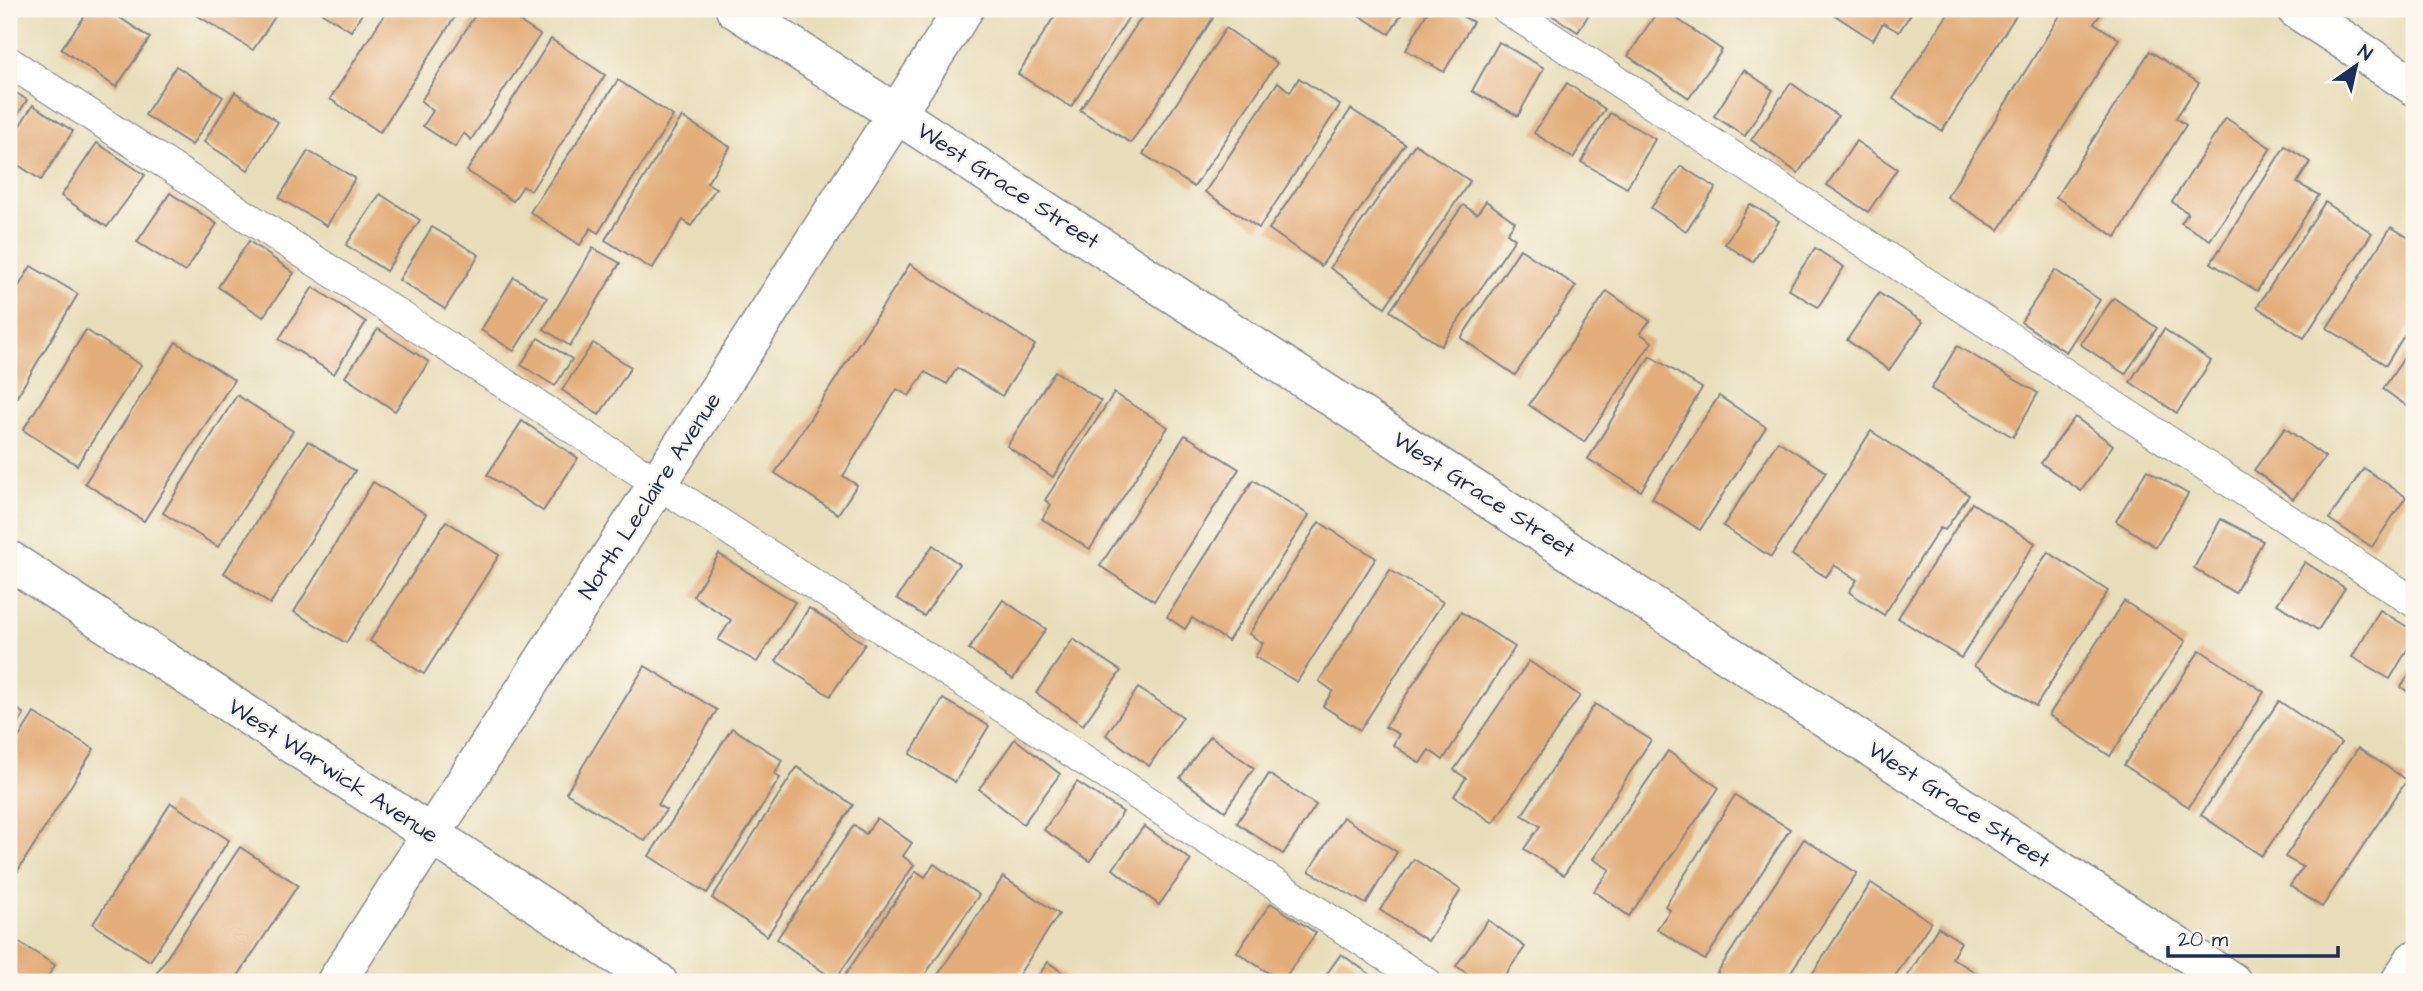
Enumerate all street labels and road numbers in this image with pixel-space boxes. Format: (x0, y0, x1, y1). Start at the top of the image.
street label: West Grace Street (911, 115, 1106, 257)
street label: North Leclaire Avenue (571, 386, 729, 606)
street label: West Grace Street (1387, 424, 1582, 566)
street label: West Warwick Avenue (222, 691, 444, 851)
street label: West Grace Street (1862, 734, 2057, 876)

